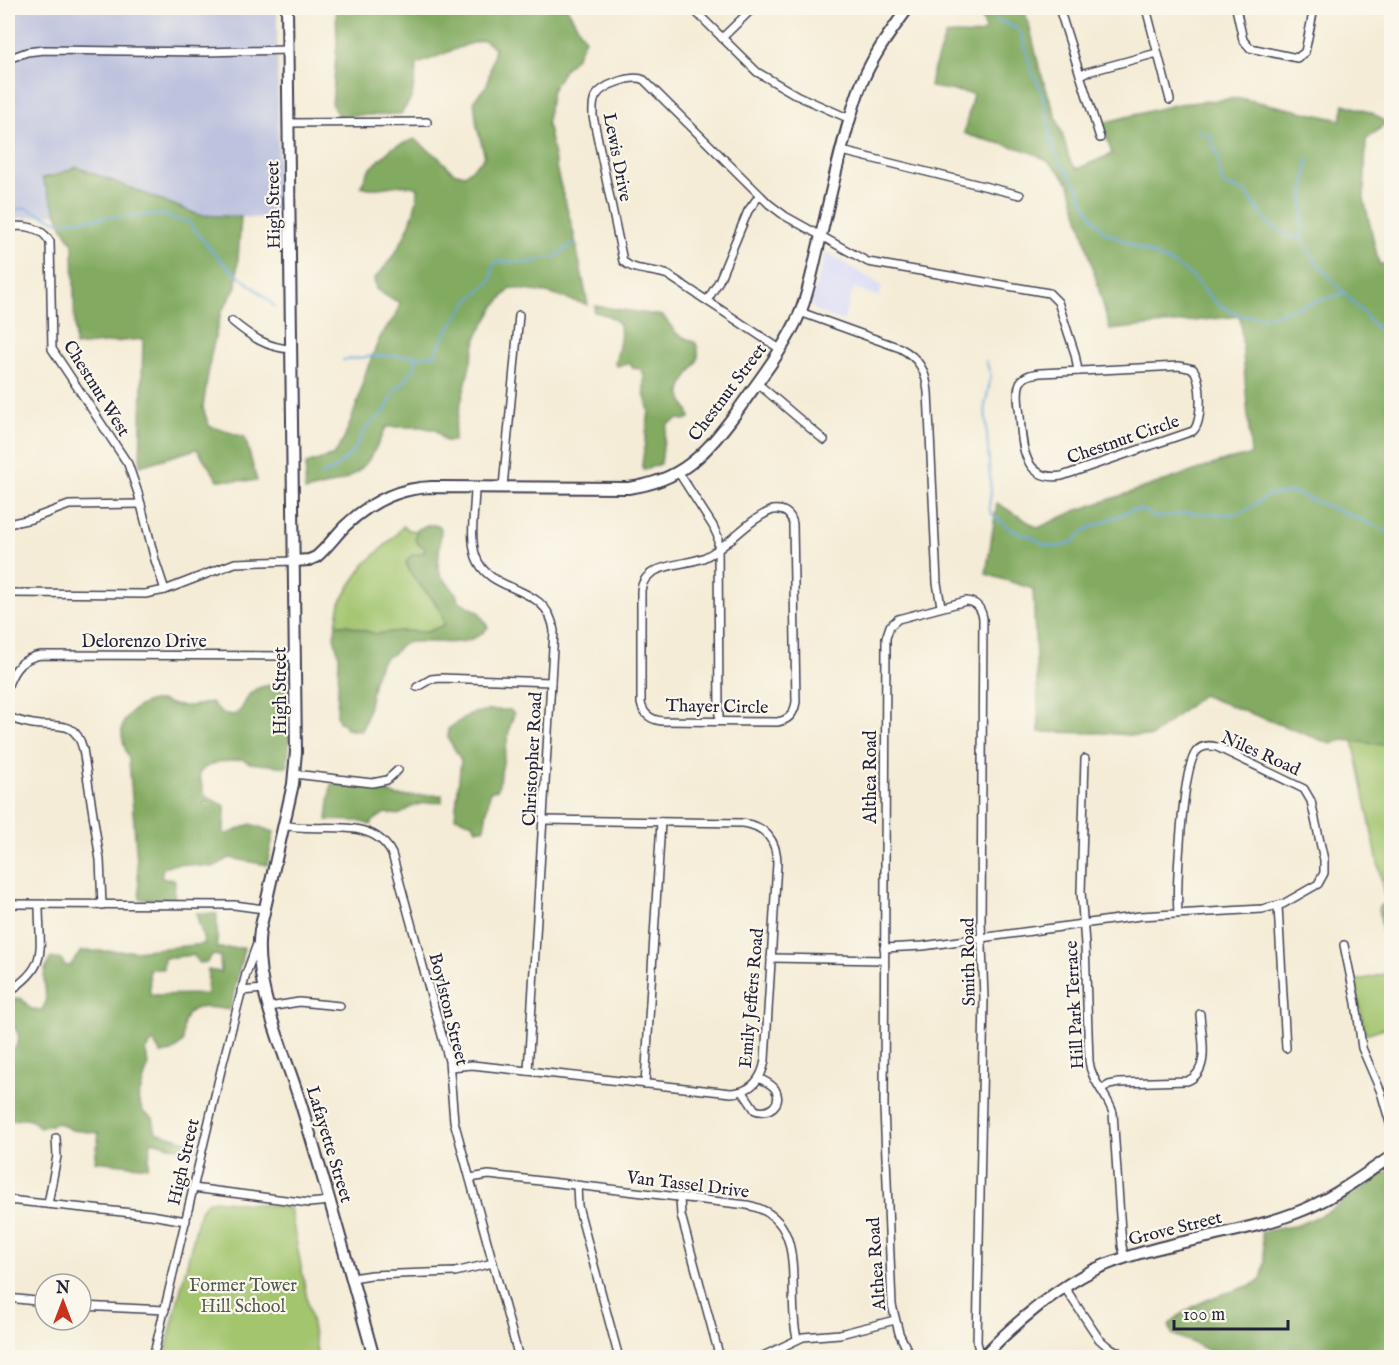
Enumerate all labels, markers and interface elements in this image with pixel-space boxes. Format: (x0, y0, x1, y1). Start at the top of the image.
street label: Lewis Drive (597, 111, 636, 204)
street label: High Street (262, 161, 287, 249)
street label: Chestnut West (57, 336, 134, 441)
street label: Chestnut Street (684, 339, 773, 446)
street label: Chestnut Circle (1064, 410, 1183, 470)
street label: Delorenzo Drive (81, 631, 207, 654)
street label: High Street (270, 647, 293, 735)
street label: Christopher Road (518, 691, 549, 827)
street label: Thayer Circle (665, 695, 769, 720)
street label: Niles Road (1217, 727, 1304, 782)
street label: Althea Road (860, 730, 883, 825)
street label: Smith Road (957, 917, 982, 1006)
street label: Emily Jeffers Road (735, 927, 770, 1069)
street label: Hill Park Terrace (1061, 940, 1090, 1070)
street label: Boylston Street (422, 951, 473, 1068)
street label: Lafayette Street (300, 1083, 357, 1206)
street label: High Street (163, 1117, 206, 1208)
street label: Van Tassel Drive (624, 1166, 750, 1204)
street label: Grove Street (1126, 1207, 1224, 1252)
street label: Althea Road (863, 1216, 892, 1312)
north arrow (33, 1272, 93, 1332)
park label: Former Tower Hill School (189, 1275, 297, 1319)
text: N (55, 1279, 70, 1299)
scale bar (1174, 1293, 1288, 1331)
text: 100 m (1183, 1304, 1225, 1327)

